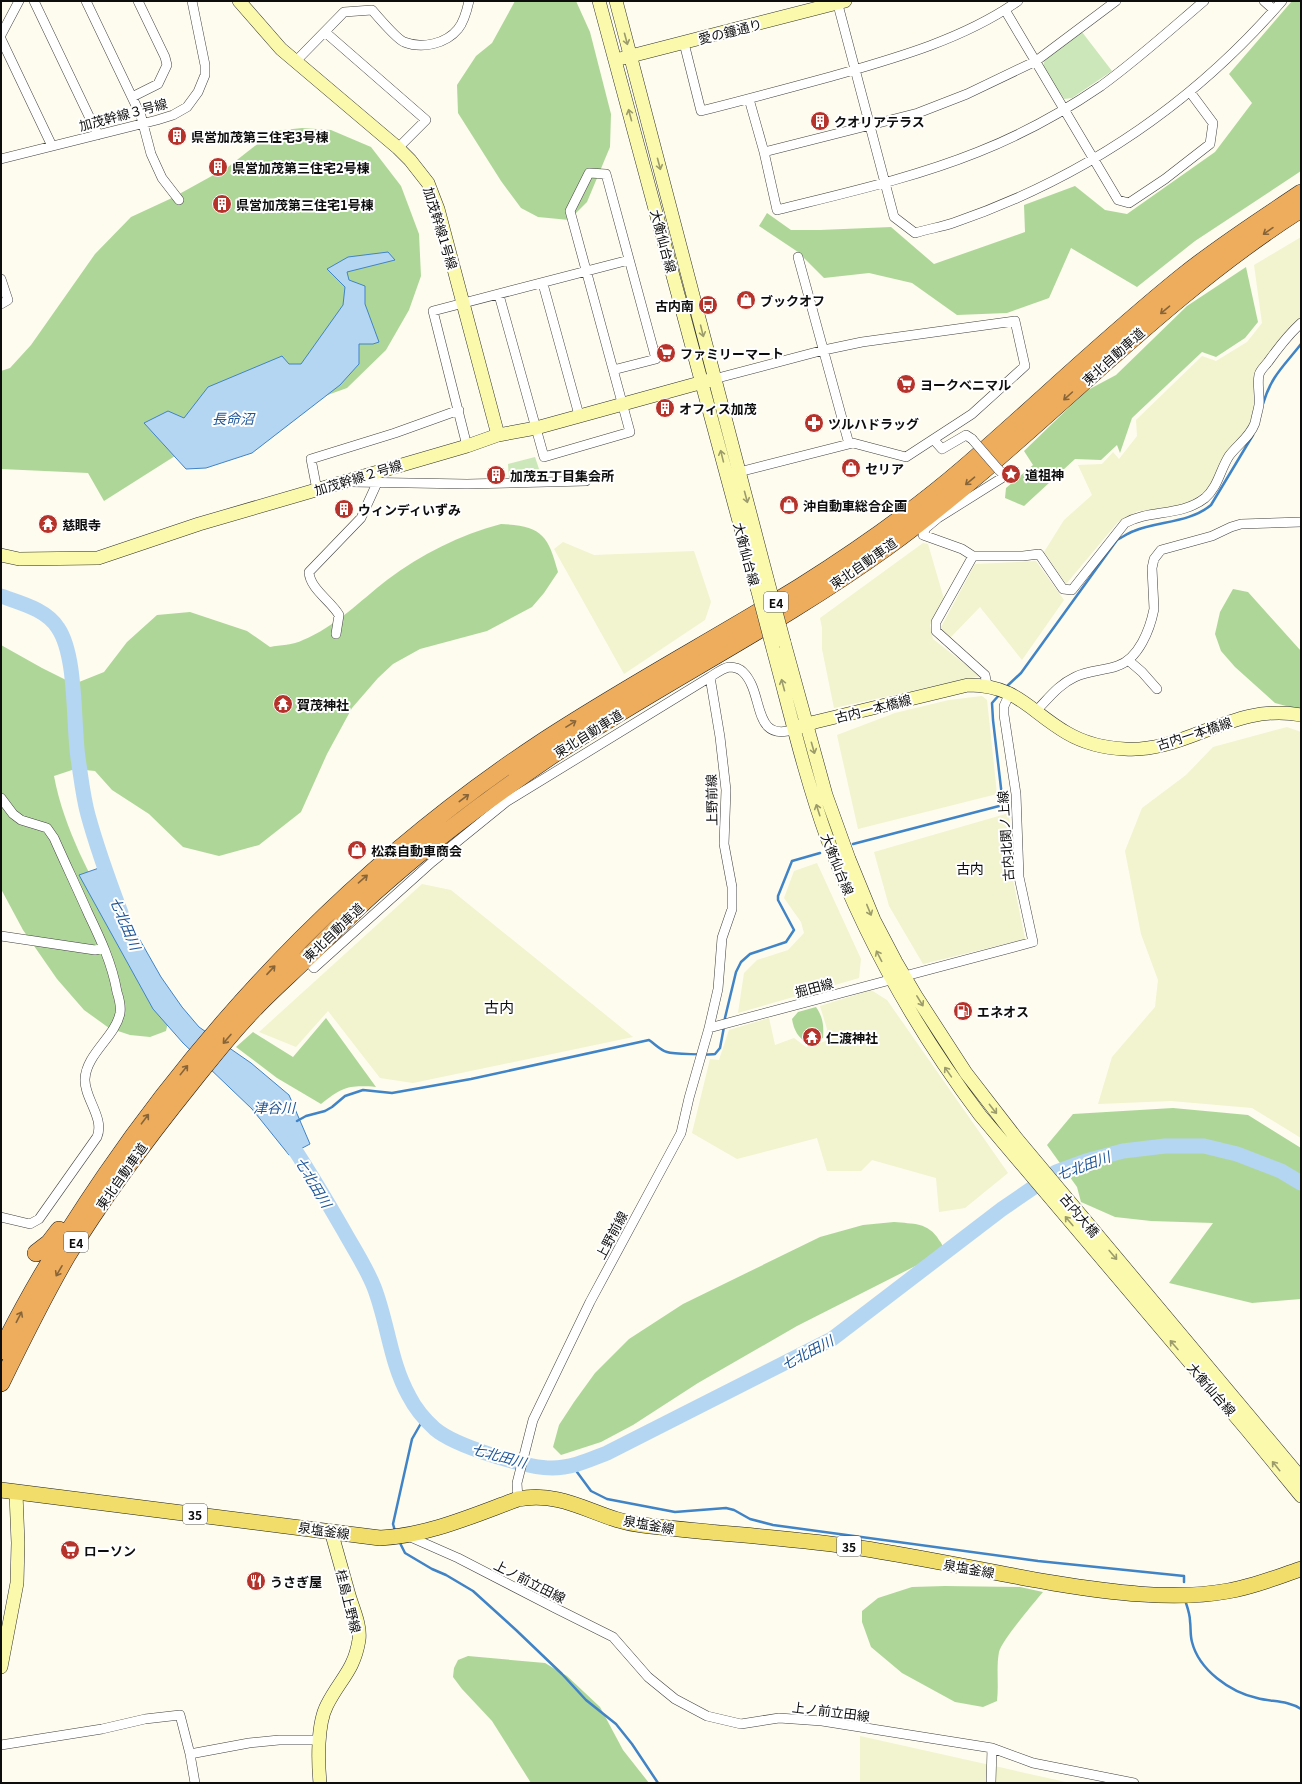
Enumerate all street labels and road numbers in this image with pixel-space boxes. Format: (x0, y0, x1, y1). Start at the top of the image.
street label: 愛の鐘通り (696, 14, 764, 48)
street label: 加茂幹線３号線 (77, 93, 169, 135)
street label: 加茂幹線1号線 (419, 184, 463, 272)
street label: 大衡仙台線 (646, 207, 682, 275)
street label: 東北自動車道 (1078, 323, 1148, 389)
street label: 加茂幹線２号線 (312, 455, 404, 499)
street label: 大衡仙台線 (729, 520, 765, 588)
street label: 東北自動車道 (826, 533, 900, 593)
road number: E4 (764, 592, 788, 612)
street label: 古内一本橋線 (833, 689, 913, 727)
street label: 東北自動車道 (550, 704, 626, 762)
street label: 古内一本橋線 (1154, 712, 1234, 754)
street label: 上野前線 (701, 774, 721, 826)
street label: 古内北関ノ上線 (992, 790, 1018, 882)
street label: 大衡仙台線 (817, 830, 859, 898)
street label: 東北自動車道 (298, 898, 368, 966)
street label: 掘田線 (793, 973, 835, 1001)
street label: 東北自動車道 (91, 1139, 151, 1213)
street label: 古内大橋 (1056, 1189, 1104, 1241)
street label: 上野前線 (590, 1208, 632, 1262)
road number: E4 (64, 1232, 88, 1252)
street label: 大衡仙台線 (1184, 1358, 1240, 1420)
road number: 35 (183, 1504, 207, 1524)
street label: 泉塩釜線 (622, 1510, 676, 1538)
street label: 泉塩釜線 (297, 1517, 351, 1543)
road number: 35 (837, 1536, 861, 1556)
street label: 泉塩釜線 (942, 1554, 996, 1582)
street label: 上ノ前立田線 (491, 1555, 569, 1607)
street label: 桂島上野線 (332, 1567, 366, 1635)
street label: 上ノ前立田線 (791, 1697, 871, 1725)

